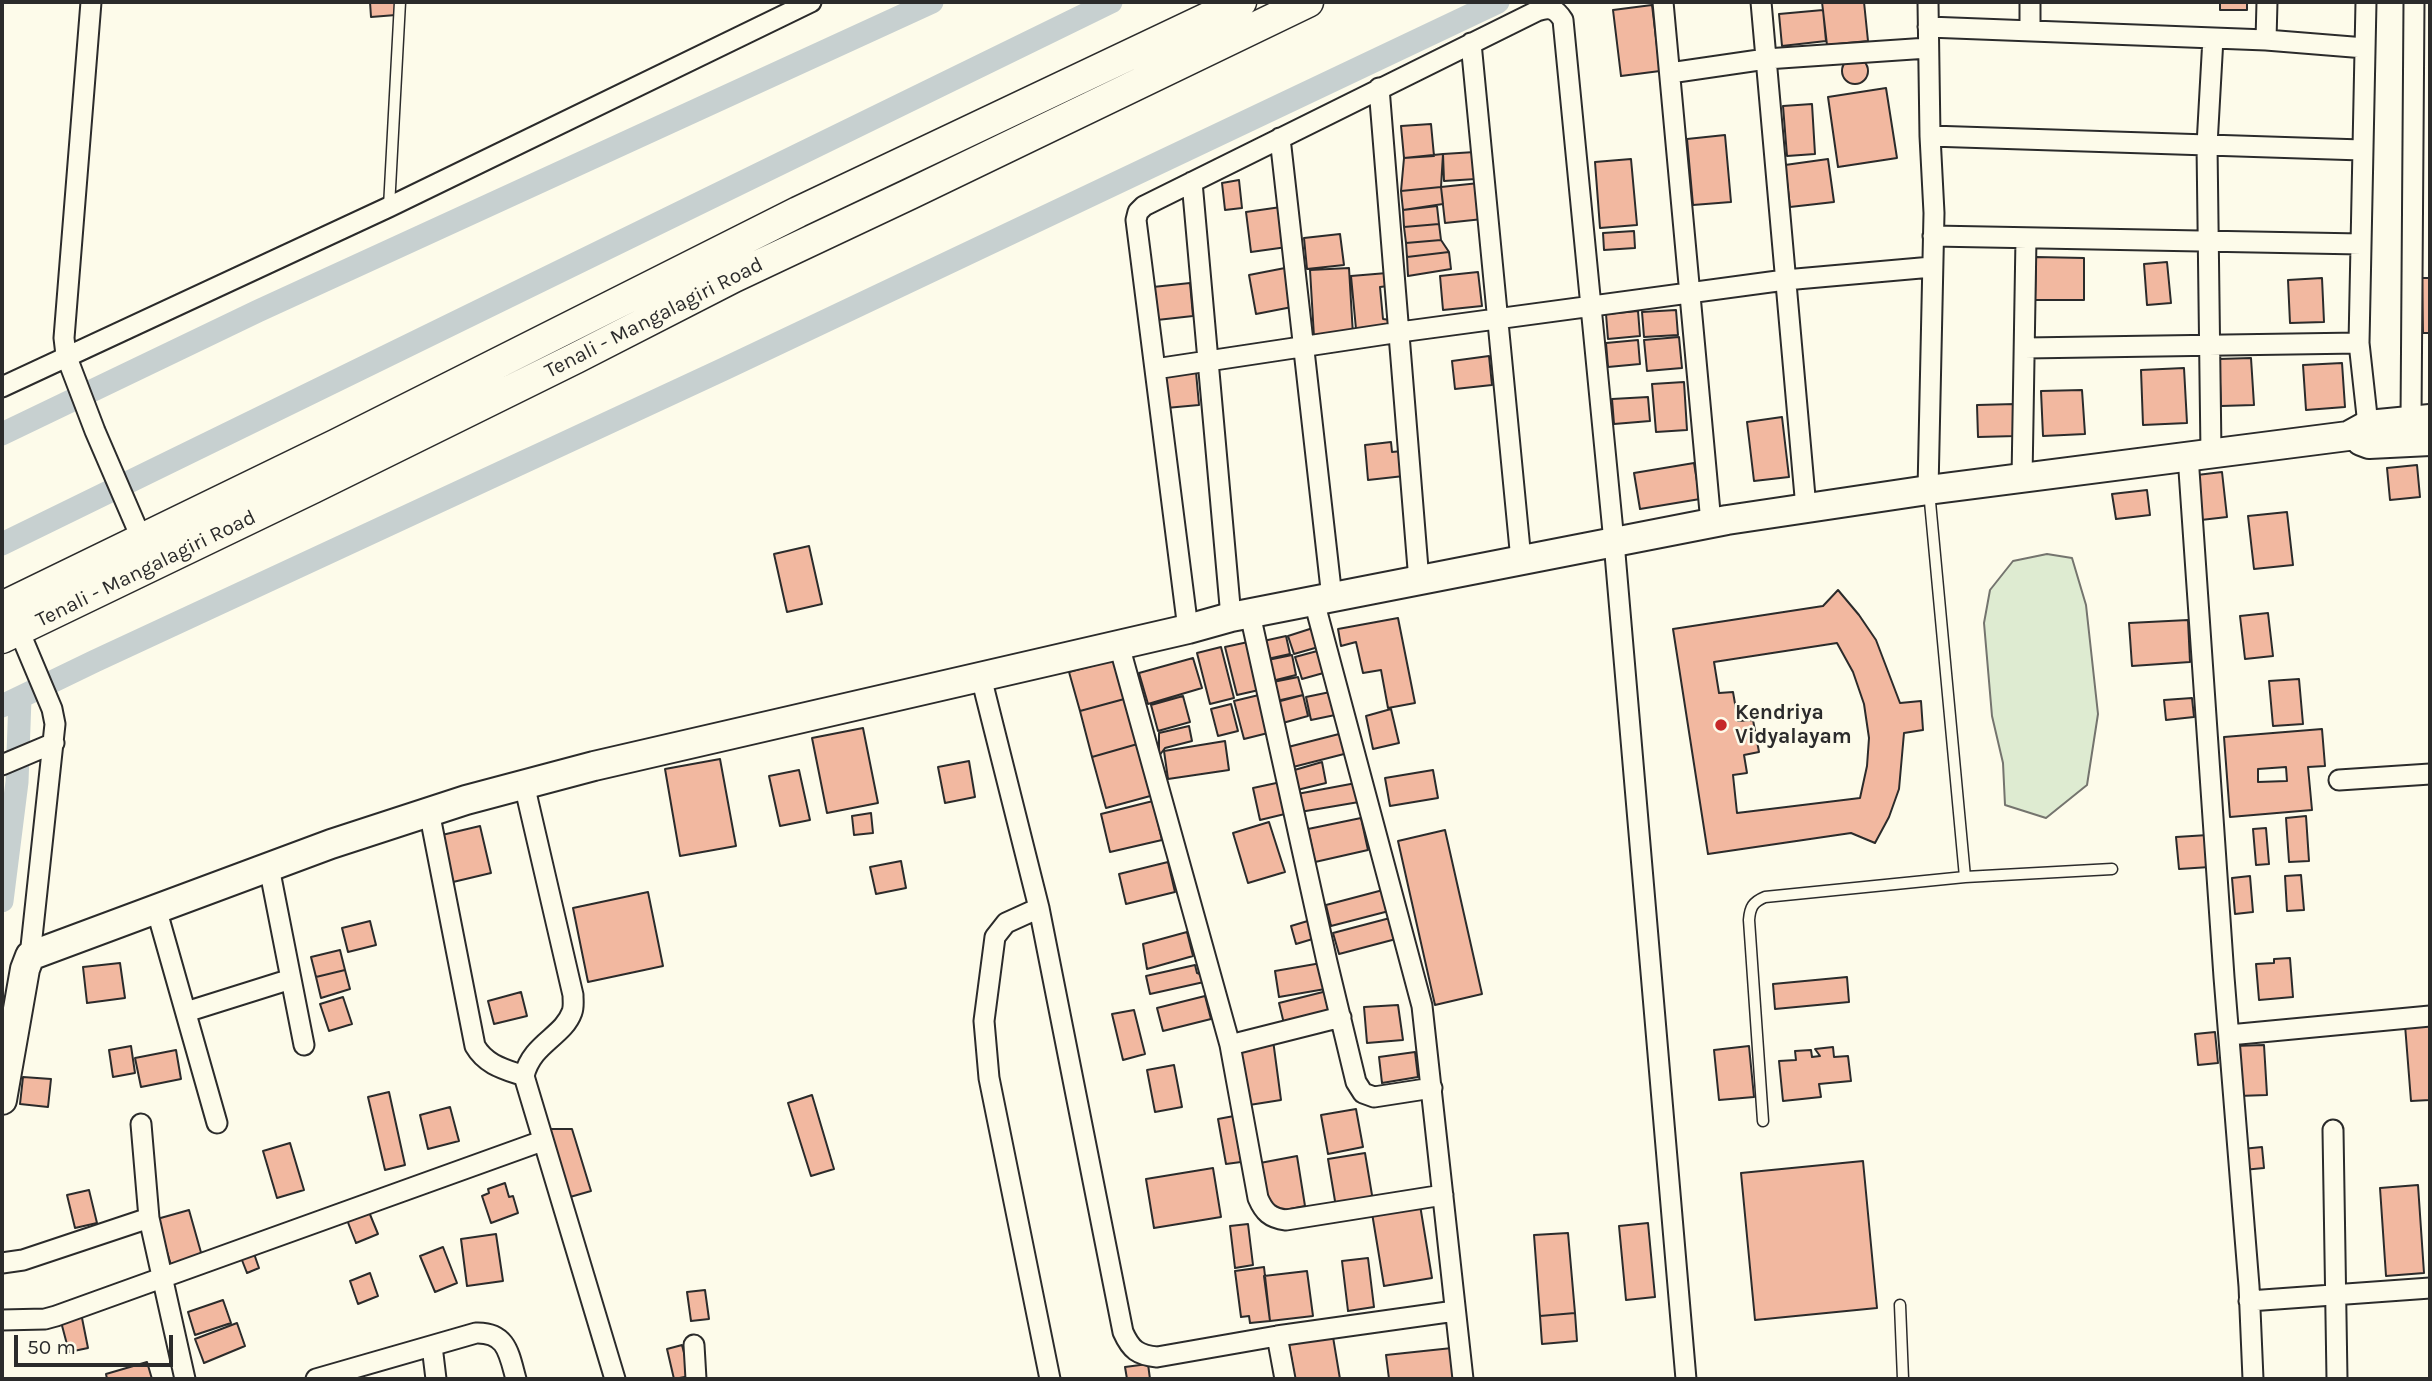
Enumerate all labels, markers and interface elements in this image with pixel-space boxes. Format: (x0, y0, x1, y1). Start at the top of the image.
street label: Tenali - Mangalagiri Road (541, 252, 767, 384)
street label: Tenali - Mangalagiri Road (32, 505, 260, 633)
place label: Kendriya Vidyalayam (1735, 700, 1852, 750)
marker: Kendriya Vidyalayam (1713, 717, 1729, 733)
scale bar (18, 1322, 177, 1366)
text: 50 m (27, 1335, 76, 1359)

